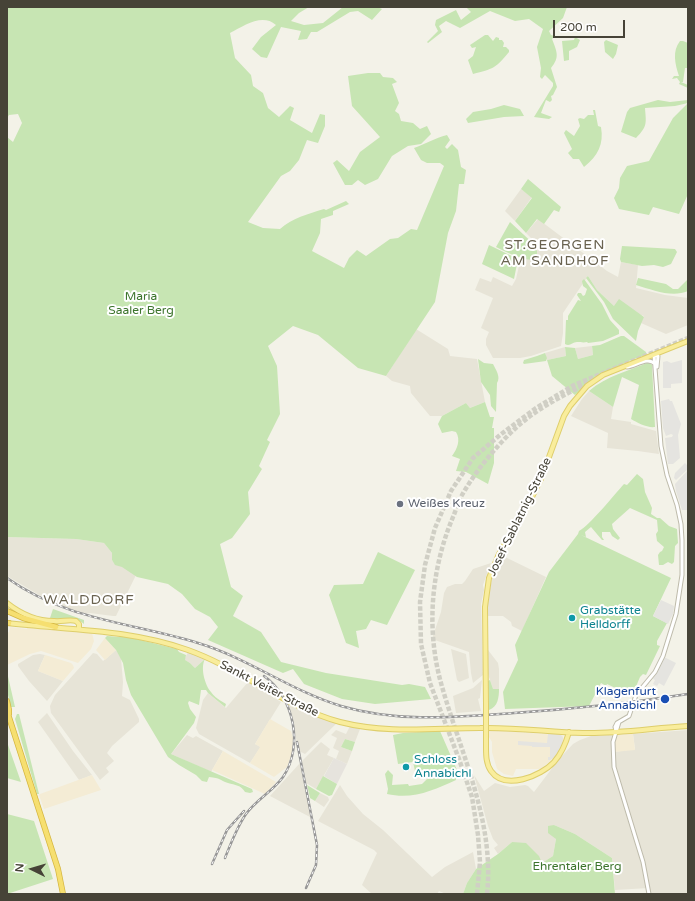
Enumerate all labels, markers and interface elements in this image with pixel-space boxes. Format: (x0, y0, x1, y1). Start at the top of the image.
scale bar (555, 12, 627, 38)
text: 200 m (560, 20, 597, 34)
district label: ST.GEORGEN AM SANDHOF (501, 237, 609, 270)
park label: Maria Saaler Berg (108, 290, 174, 318)
street label: Josef-Sablatnig-Straße (485, 455, 555, 579)
place label: Weißes Kreuz (408, 497, 485, 511)
marker: Weißes Kreuz (395, 499, 405, 509)
district label: WALDDORF (43, 592, 135, 608)
place label: Grabstätte Helldorff (580, 604, 641, 632)
marker: Grabstätte Helldorff (567, 613, 577, 623)
street label: Sankt Veiter Straße (217, 658, 321, 720)
place label: Klagenfurt Annabichl (596, 685, 656, 713)
marker: Klagenfurt Annabichl (659, 693, 671, 705)
place label: Schloss Annabichl (414, 753, 471, 781)
marker: Schloss Annabichl (401, 762, 411, 772)
north arrow (12, 849, 52, 889)
park label: Ehrentaler Berg (532, 860, 622, 874)
text: N (13, 863, 26, 873)

